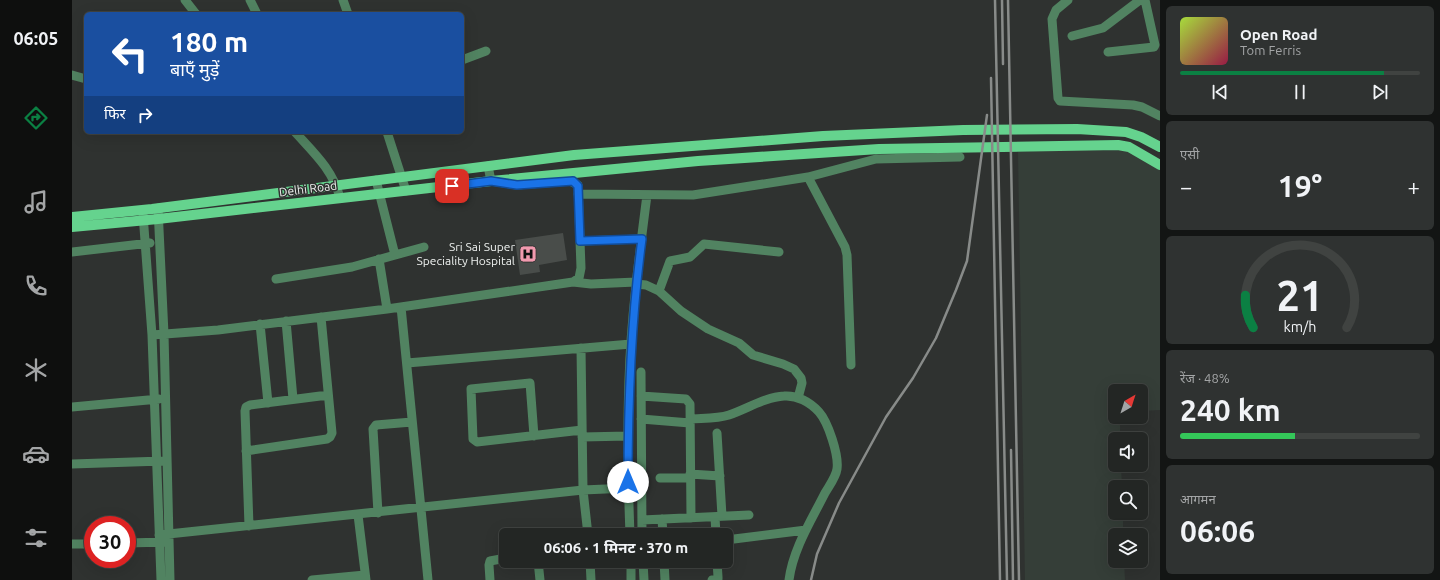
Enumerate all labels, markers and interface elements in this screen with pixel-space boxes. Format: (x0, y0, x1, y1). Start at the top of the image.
text: 180 m (170, 26, 248, 57)
text: Open Road (1240, 26, 1317, 43)
text: 06:05 (13, 28, 59, 48)
icon: left (104, 28, 156, 80)
text: Tom Ferris (1240, 43, 1301, 57)
text: बाएँ मुड़ें (170, 59, 219, 79)
icon: previous (1209, 81, 1231, 103)
icon: pause (1289, 81, 1311, 103)
icon: next (1369, 81, 1391, 103)
icon: directions (22, 104, 50, 132)
icon: right (134, 104, 156, 126)
text: फिर (104, 105, 126, 122)
text: एसी (1180, 147, 1199, 161)
pin (435, 169, 469, 203)
text: 19° (1278, 169, 1322, 203)
text: − (1180, 174, 1192, 199)
text: + (1408, 174, 1420, 199)
icon: arrive (441, 175, 463, 197)
street label: Delhi Road (278, 178, 338, 199)
icon: music (22, 188, 50, 216)
place label: Sri Sai Super Speciality Hospital (417, 240, 515, 267)
hospital icon: Sri Sai Super Speciality Hospital (518, 244, 538, 264)
icon: phone (22, 272, 50, 300)
text: 21 (1277, 272, 1323, 319)
text: km/h (1284, 319, 1316, 335)
icon: climate (22, 356, 50, 384)
text: रेंज · 48% (1180, 371, 1230, 385)
north arrow (1108, 384, 1148, 424)
map controls (1108, 384, 1148, 568)
text: 240 km (1180, 393, 1281, 427)
button: sound (1108, 432, 1148, 472)
icon: car (22, 440, 50, 468)
position arrow (607, 461, 649, 503)
button: search (1108, 480, 1148, 520)
text: आगमन (1180, 492, 1216, 506)
text: 06:06 (1180, 514, 1255, 548)
speed limit sign: 30 (84, 516, 136, 568)
icon: filters (22, 524, 50, 552)
button: layers (1108, 528, 1148, 568)
text: 06:06 · 1 मिनट · 370 m (544, 539, 688, 556)

